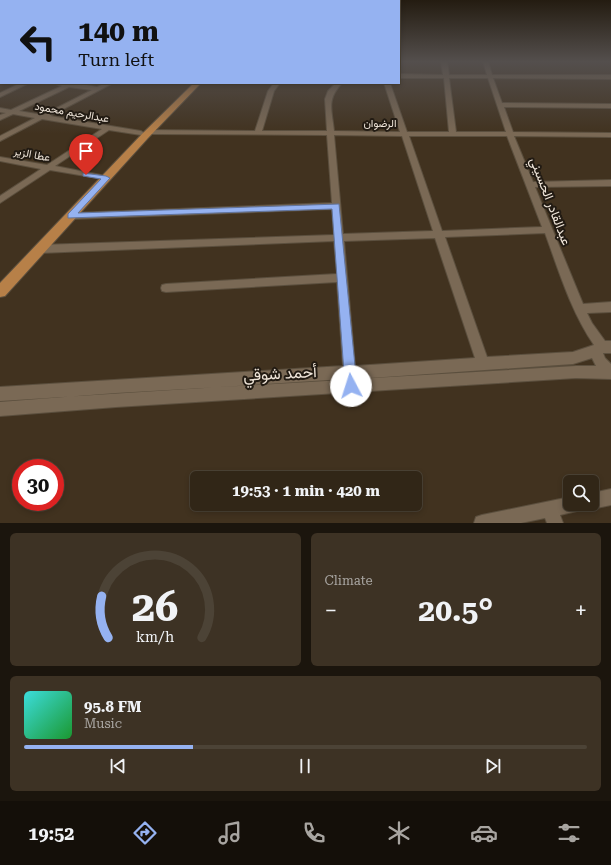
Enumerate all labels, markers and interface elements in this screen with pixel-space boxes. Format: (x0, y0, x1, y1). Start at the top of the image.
text: 140 m (78, 15, 159, 48)
icon: left (12, 16, 64, 68)
text: Turn left (78, 49, 154, 70)
street label: عبدالرحيم محمود (33, 100, 110, 126)
street label: الرضوان (363, 117, 397, 130)
pin (69, 134, 103, 175)
icon: arrive (75, 140, 97, 162)
street label: عطا الزير (12, 144, 51, 164)
street label: عبدالقادر الحسيني (524, 155, 574, 249)
street label: أحمد شوقي (243, 362, 318, 389)
position arrow (330, 365, 372, 407)
speed limit sign: 30 (12, 459, 64, 511)
map controls (563, 475, 599, 511)
button: search (563, 475, 599, 511)
text: 19:53 · 1 min · 420 m (232, 482, 380, 500)
text: Climate (325, 573, 373, 588)
text: 26 (132, 581, 179, 630)
text: 20.5° (418, 593, 493, 628)
text: − (325, 598, 337, 623)
text: + (575, 598, 587, 623)
text: km/h (136, 628, 174, 644)
text: 95.8 FM (84, 698, 141, 716)
text: Music (84, 716, 122, 731)
icon: previous (107, 755, 129, 777)
icon: pause (294, 755, 316, 777)
icon: next (482, 755, 504, 777)
icon: directions (131, 819, 159, 847)
icon: music (216, 819, 244, 847)
icon: phone (300, 819, 328, 847)
icon: climate (385, 819, 413, 847)
icon: car (470, 819, 498, 847)
icon: filters (555, 819, 583, 847)
text: 19:52 (28, 823, 74, 844)

